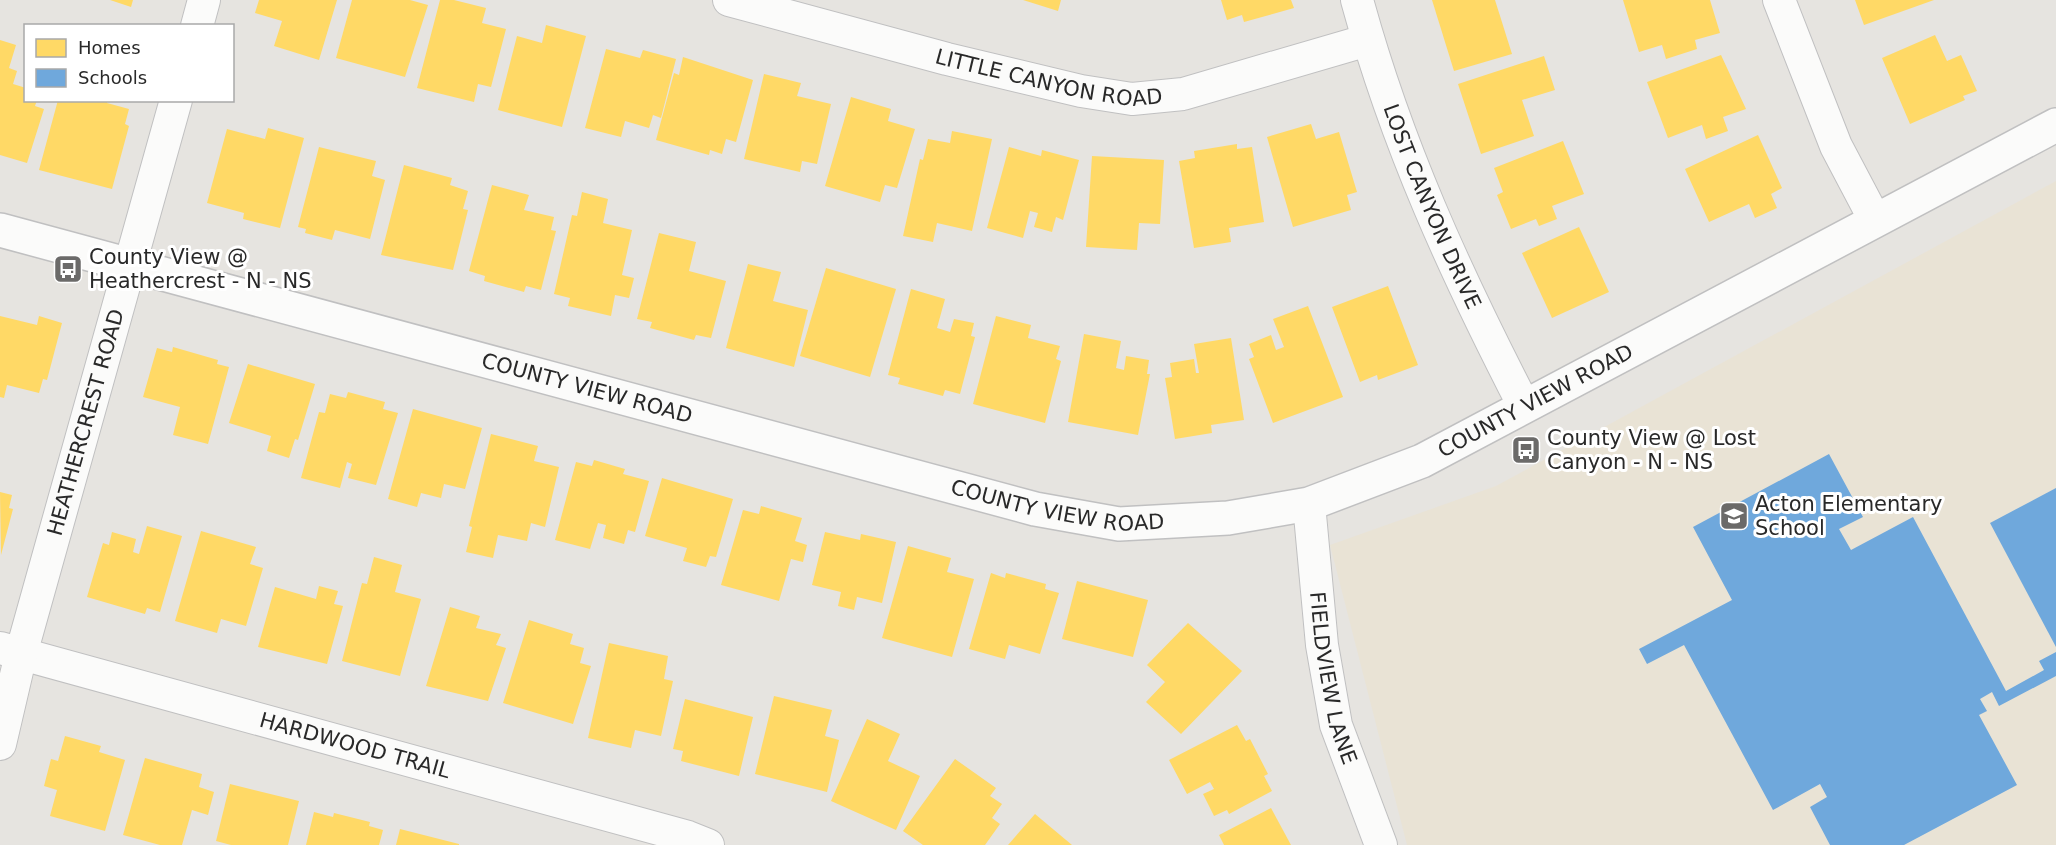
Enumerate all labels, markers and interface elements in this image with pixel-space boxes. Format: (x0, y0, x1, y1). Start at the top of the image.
legend (24, 24, 234, 102)
text: Homes (78, 37, 141, 58)
street label: LITTLE CANYON ROAD (933, 44, 1164, 111)
text: Schools (78, 67, 147, 88)
street label: LOST CANYON DRIVE (1378, 101, 1486, 313)
place label: County View @ Heathercrest - N - NS (89, 245, 312, 293)
bus stop icon: County View @ Heathercrest - N - NS (52, 253, 84, 285)
street label: HEATHERCREST ROAD (43, 306, 129, 538)
street label: COUNTY VIEW ROAD (1434, 339, 1637, 462)
street label: COUNTY VIEW ROAD (479, 348, 695, 428)
place label: County View @ Lost Canyon - N - NS (1547, 426, 1756, 474)
bus stop icon: County View @ Lost Canyon - N - NS (1510, 434, 1542, 466)
street label: COUNTY VIEW ROAD (948, 475, 1165, 536)
place label: Acton Elementary School (1755, 492, 1942, 540)
school or university icon: Acton Elementary School (1718, 500, 1750, 532)
street label: FIELDVIEW LANE (1305, 591, 1362, 768)
street label: HARDWOOD TRAIL (257, 708, 453, 783)

